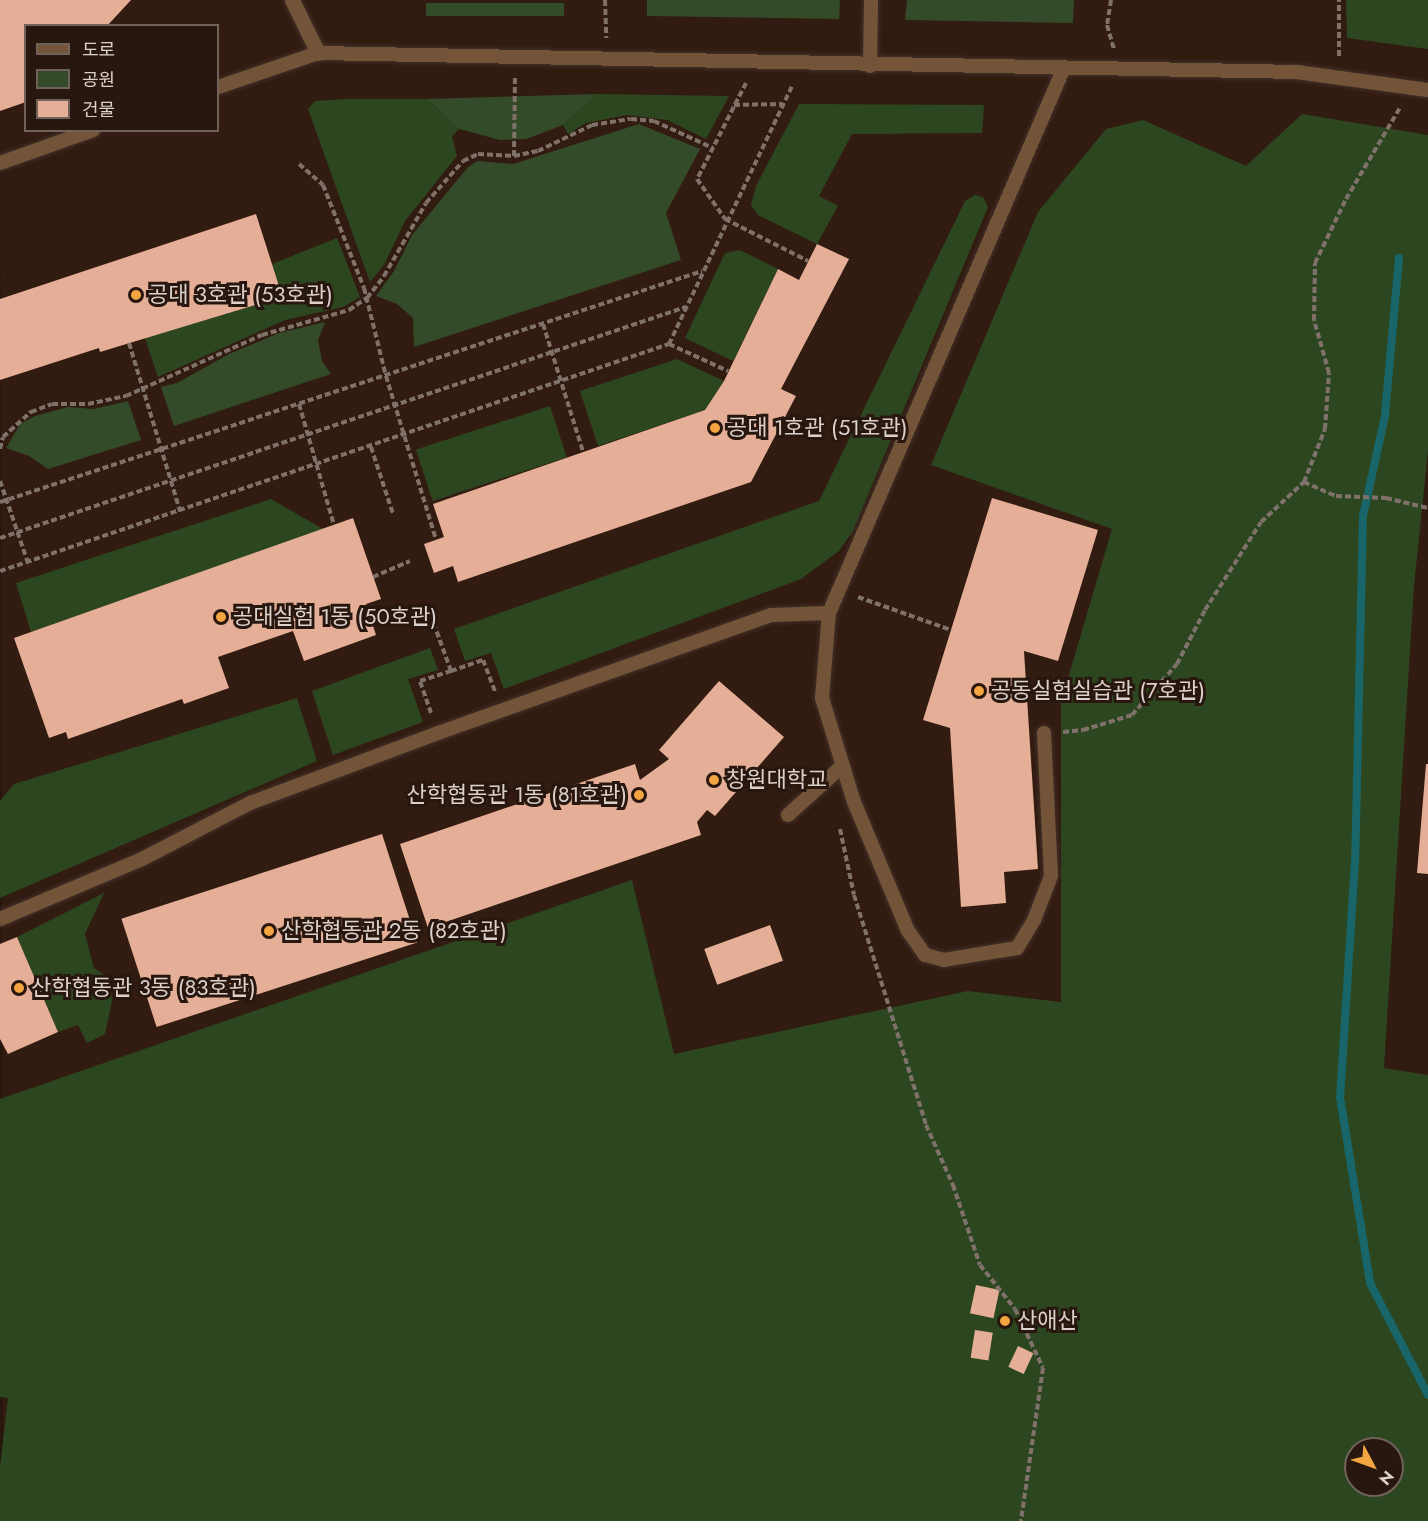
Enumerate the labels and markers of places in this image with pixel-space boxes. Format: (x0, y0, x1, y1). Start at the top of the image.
place label: 공대 3호관 (53호관) (148, 282, 333, 308)
marker: 공대 3호관 (53호관) (129, 288, 143, 302)
place label: 공대 1호관 (51호관) (727, 415, 907, 441)
marker: 공대 1호관 (51호관) (708, 421, 722, 435)
place label: 공대실험 1동 (50호관) (233, 604, 437, 630)
marker: 공대실험 1동 (50호관) (214, 610, 228, 624)
place label: 공동실험실습관 (7호관) (991, 678, 1205, 704)
marker: 공동실험실습관 (7호관) (972, 684, 986, 698)
place label: 창원대학교 (726, 767, 827, 793)
marker: 창원대학교 (707, 773, 721, 787)
place label: 산학협동관 1동 (81호관) (406, 782, 627, 808)
marker: 산학협동관 1동 (81호관) (632, 788, 646, 802)
place label: 산학협동관 2동 (82호관) (281, 918, 507, 944)
marker: 산학협동관 2동 (82호관) (262, 924, 276, 938)
place label: 산학협동관 3동 (83호관) (31, 975, 256, 1001)
marker: 산학협동관 3동 (83호관) (12, 981, 26, 995)
place label: 산애산 (1017, 1308, 1078, 1334)
marker: 산애산 (998, 1314, 1012, 1328)

